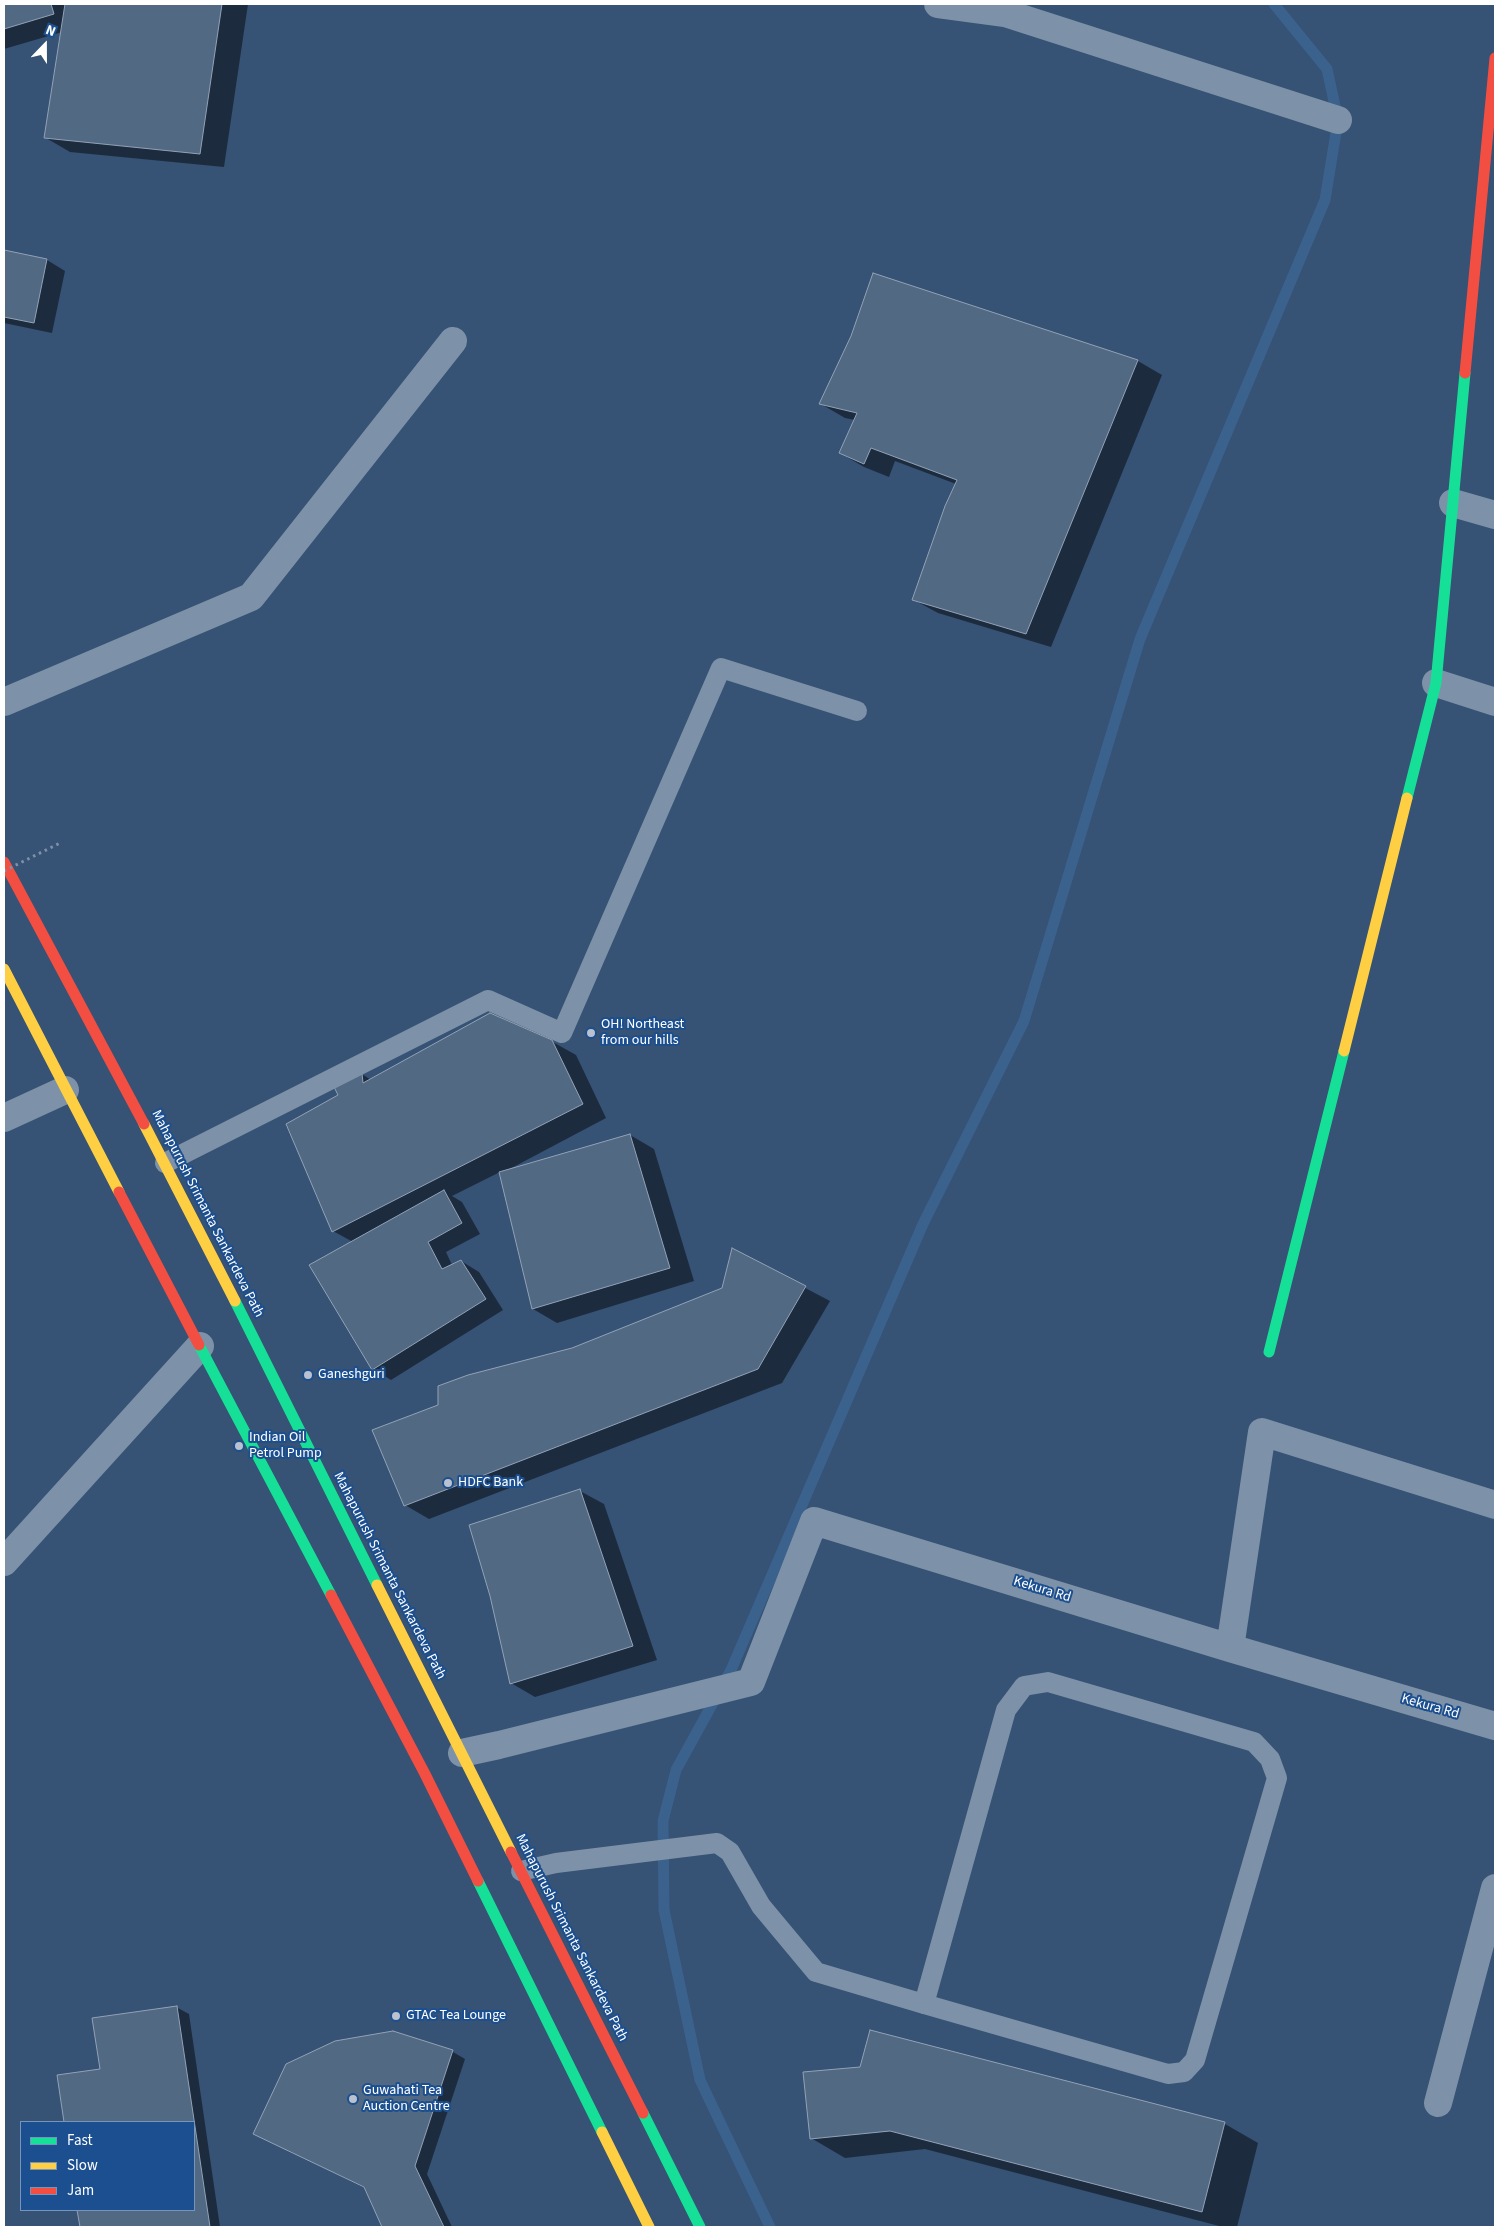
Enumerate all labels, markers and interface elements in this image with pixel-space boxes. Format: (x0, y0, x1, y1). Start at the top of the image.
north arrow (20, 20, 70, 70)
text: N (43, 20, 59, 42)
place label: OH! Northeast from our hills (601, 1017, 684, 1050)
marker: OH! Northeast from our hills (585, 1027, 597, 1039)
street label: Mahapurush Srimanta Sankardeva Path (147, 1107, 267, 1321)
place label: Ganeshguri (318, 1367, 385, 1383)
marker: Ganeshguri (302, 1369, 314, 1381)
place label: Indian Oil Petrol Pump (249, 1430, 322, 1462)
marker: Indian Oil Petrol Pump (233, 1440, 245, 1452)
street label: Mahapurush Srimanta Sankardeva Path (329, 1469, 449, 1683)
place label: HDFC Bank (458, 1475, 523, 1491)
marker: HDFC Bank (442, 1477, 454, 1489)
street label: Kekura Rd (1011, 1573, 1073, 1607)
street label: Kekura Rd (1399, 1691, 1461, 1723)
street label: Mahapurush Srimanta Sankardeva Path (511, 1831, 631, 2045)
place label: GTAC Tea Lounge (406, 2008, 506, 2024)
marker: GTAC Tea Lounge (390, 2010, 402, 2022)
place label: Guwahati Tea Auction Centre (363, 2083, 450, 2116)
marker: Guwahati Tea Auction Centre (347, 2093, 359, 2105)
legend (20, 2121, 195, 2211)
text: Fast (67, 2130, 93, 2151)
text: Slow (67, 2155, 98, 2176)
text: Jam (67, 2180, 94, 2201)

